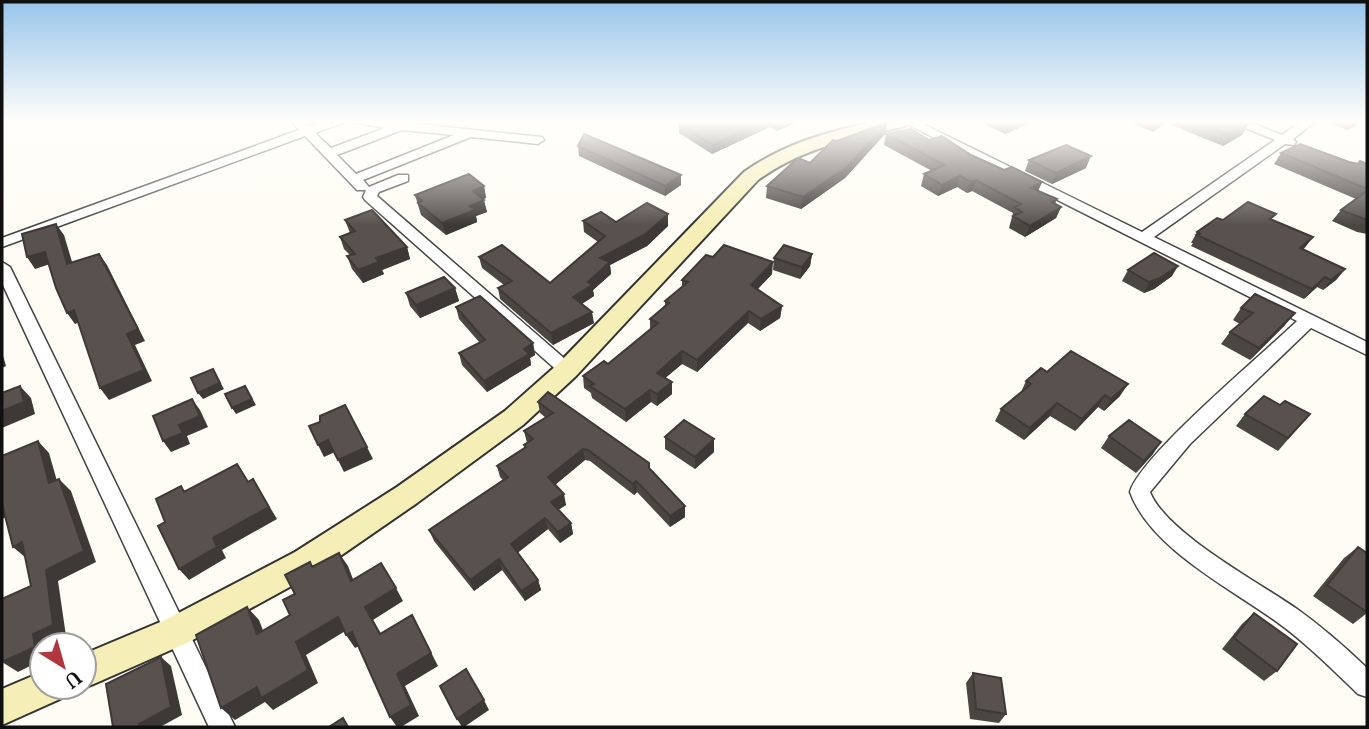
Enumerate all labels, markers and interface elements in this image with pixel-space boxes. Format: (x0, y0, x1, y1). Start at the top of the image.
north arrow (28, 631, 98, 701)
text: U (60, 666, 86, 693)

